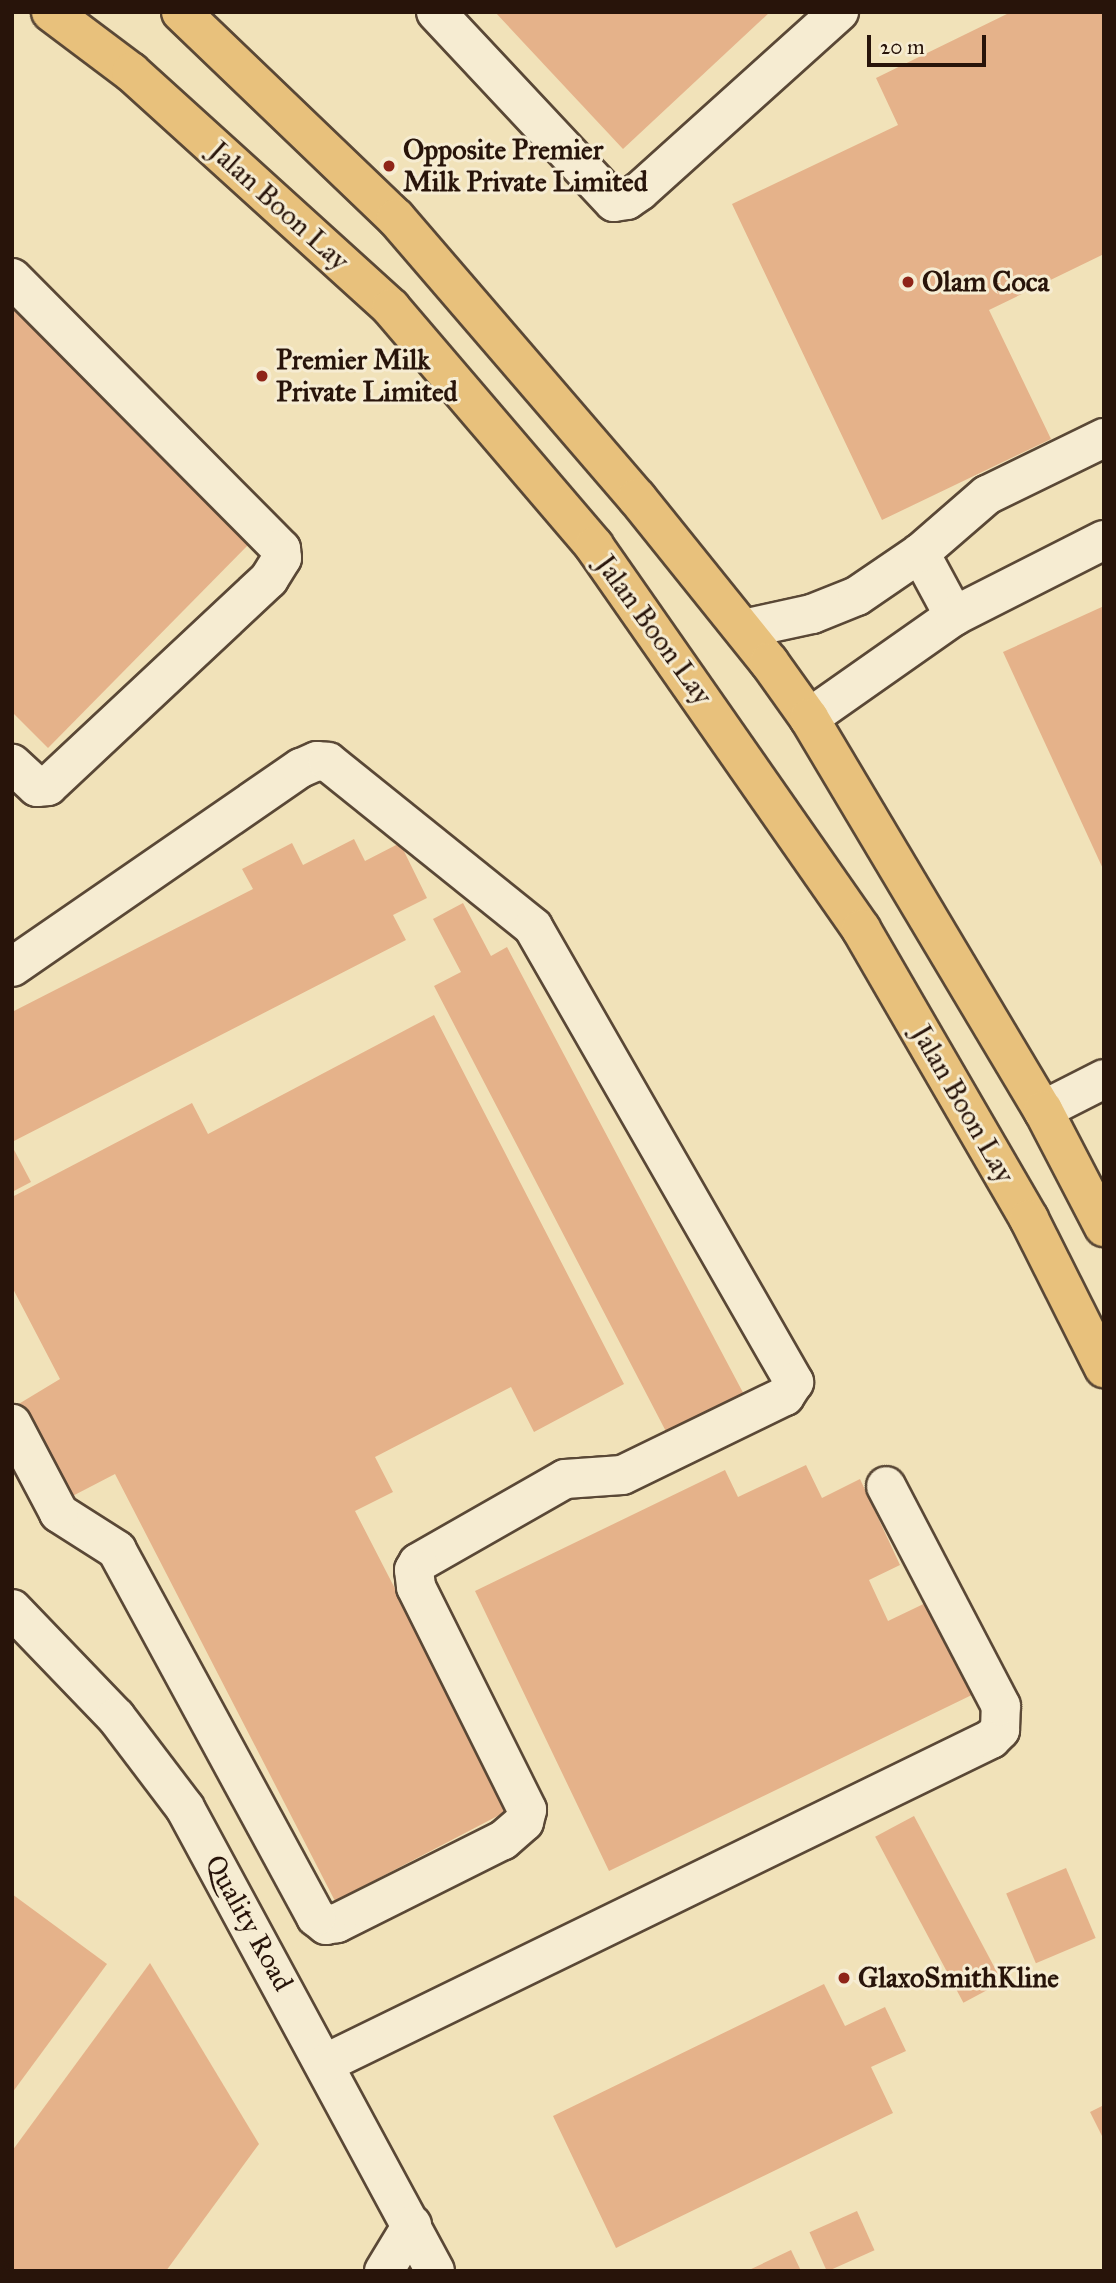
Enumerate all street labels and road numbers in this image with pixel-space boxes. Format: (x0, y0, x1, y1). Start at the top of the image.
street label: Jalan Boon Lay (202, 134, 356, 278)
street label: Jalan Boon Lay (588, 549, 720, 711)
street label: Jalan Boon Lay (904, 1019, 1022, 1189)
street label: Quality Road (198, 1849, 300, 1997)

